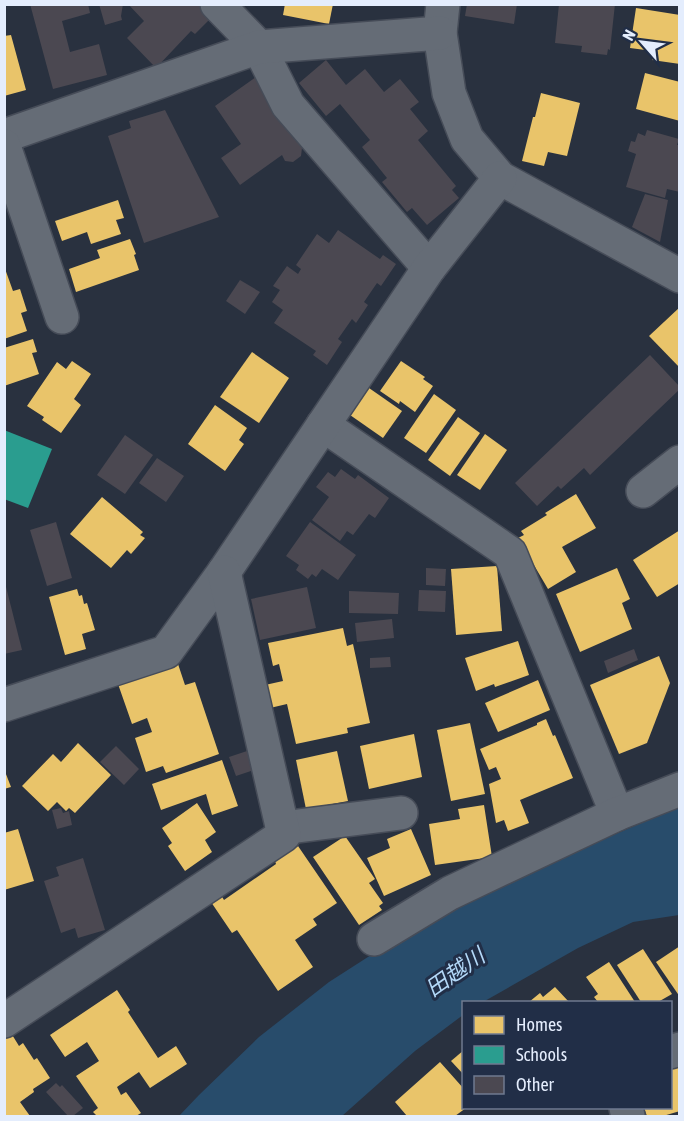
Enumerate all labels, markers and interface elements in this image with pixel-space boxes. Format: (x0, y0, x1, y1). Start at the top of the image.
north arrow (612, 12, 672, 72)
text: N (619, 27, 639, 43)
water label: 田越川 (421, 941, 491, 1002)
legend (462, 1001, 672, 1109)
text: Homes (516, 1014, 562, 1035)
text: Schools (516, 1044, 567, 1065)
text: Other (516, 1074, 555, 1095)

